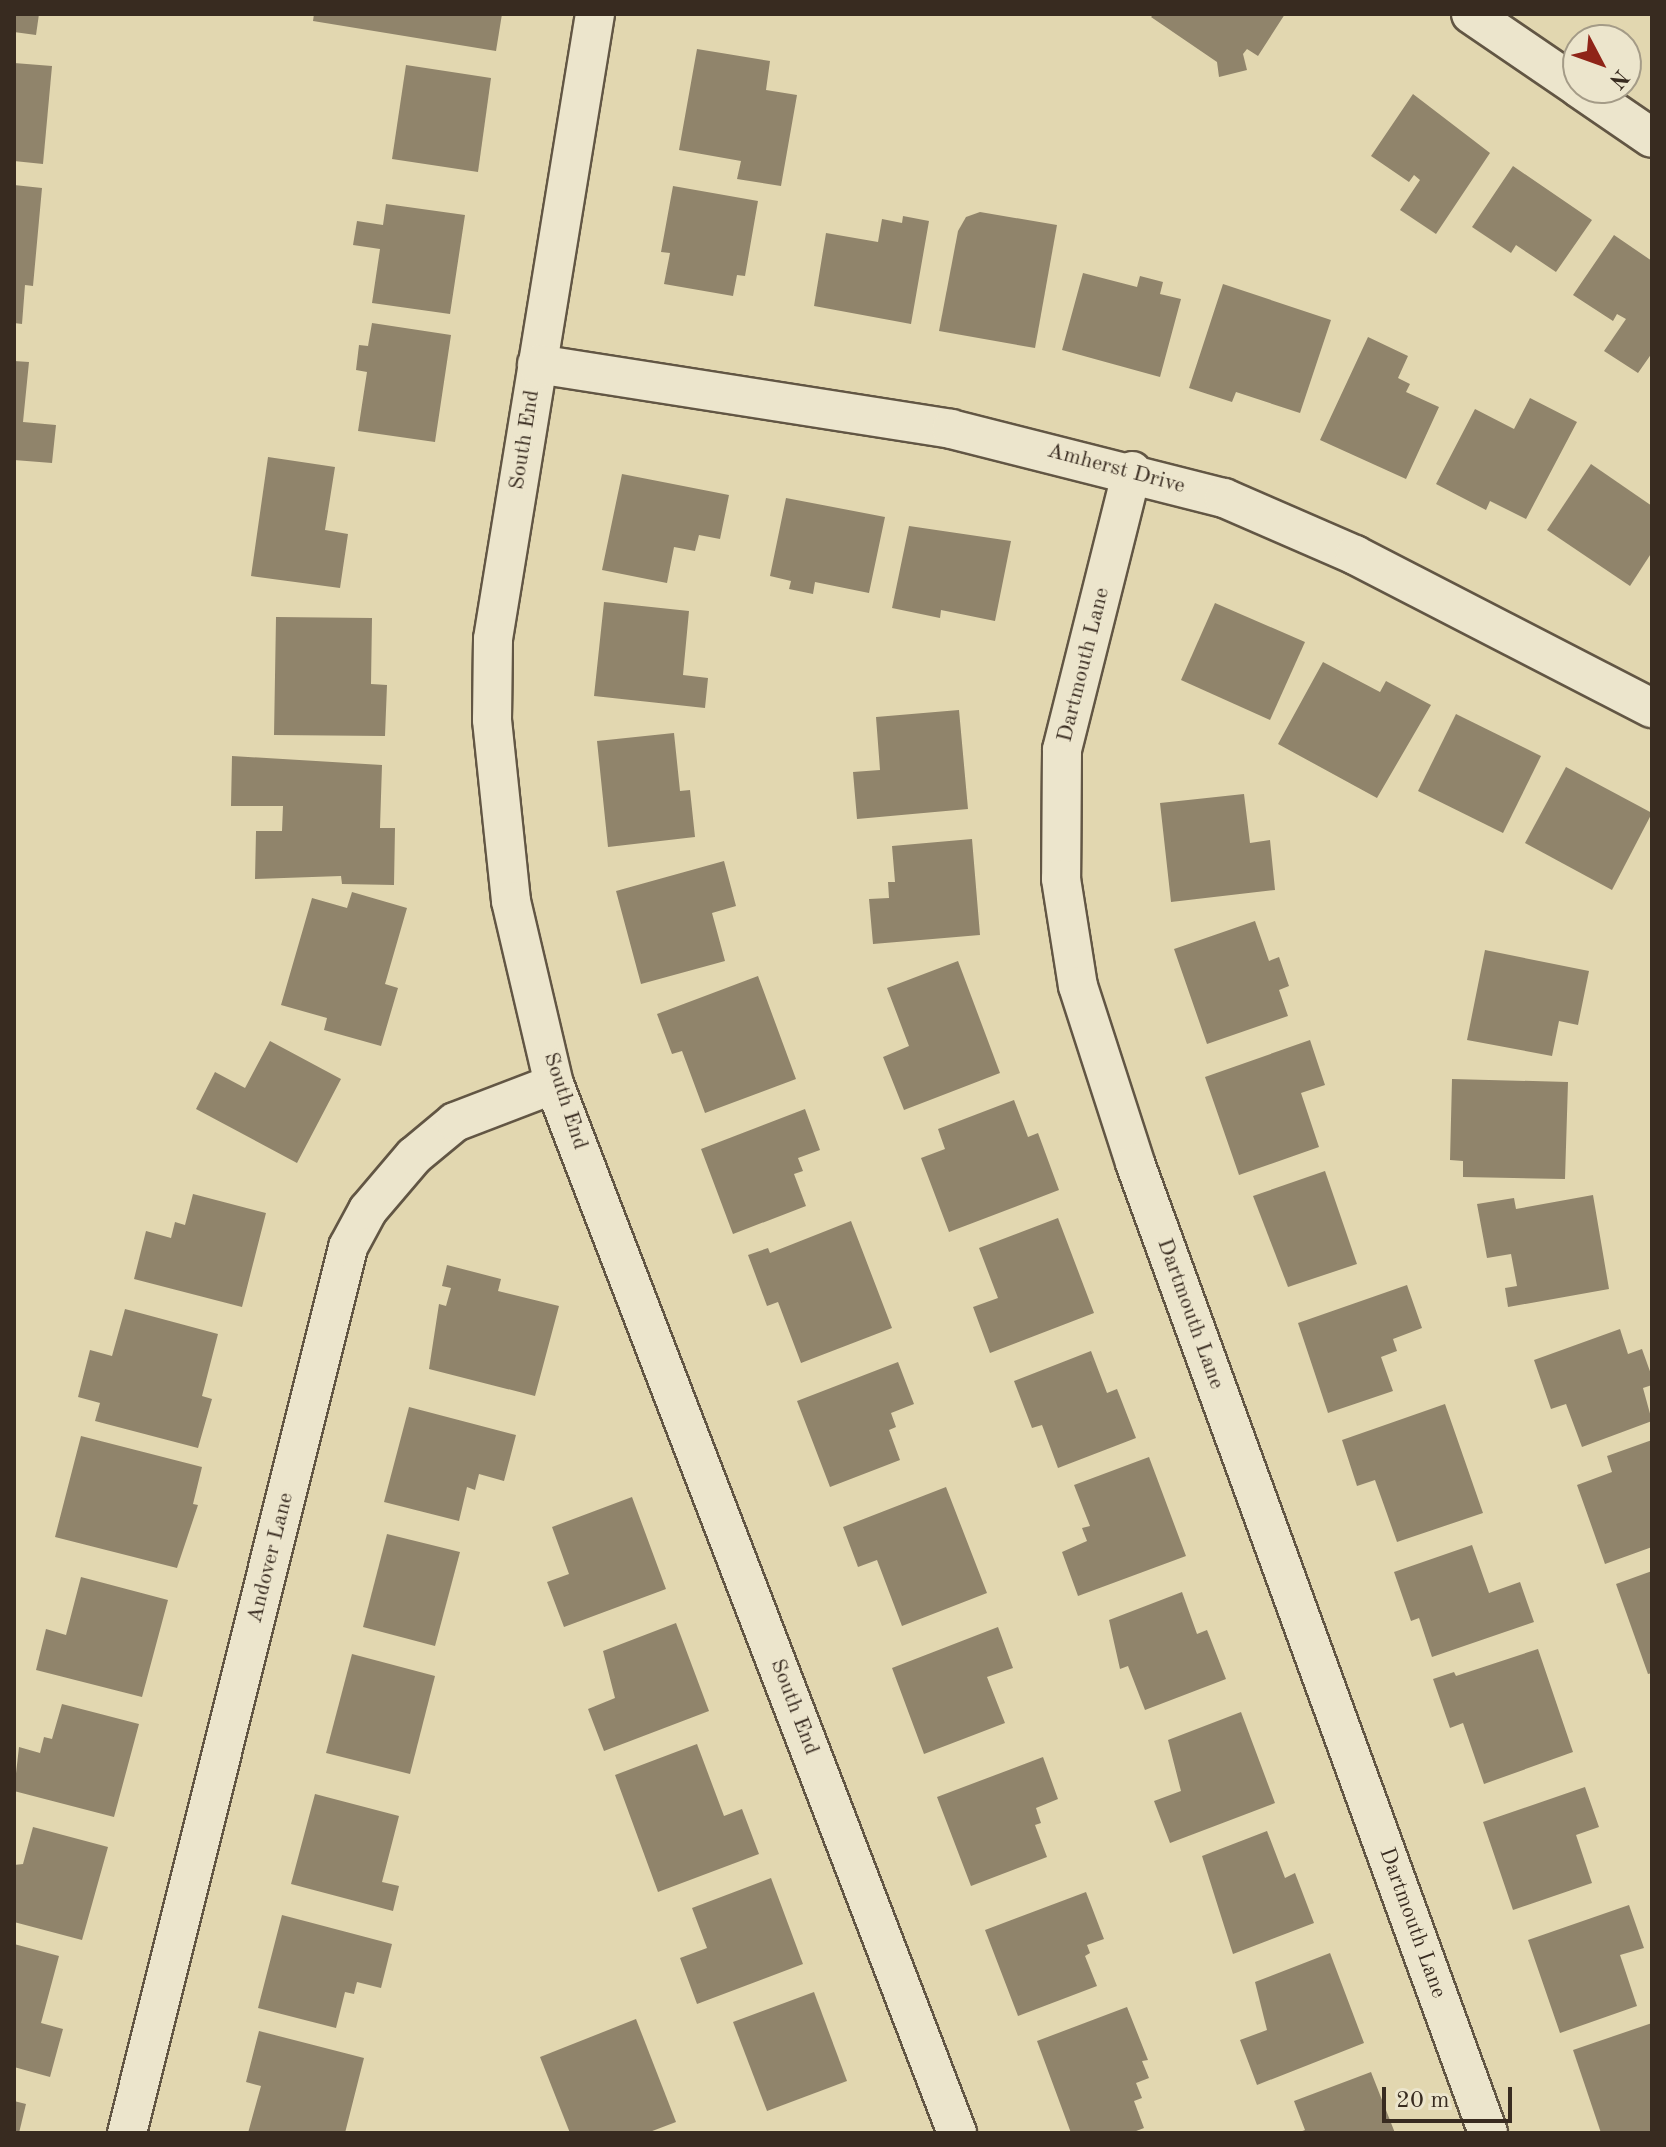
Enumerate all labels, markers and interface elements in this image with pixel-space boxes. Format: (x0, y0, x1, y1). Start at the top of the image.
north arrow (1562, 24, 1642, 104)
text: N (1605, 65, 1632, 92)
street label: South End (504, 388, 546, 492)
street label: Amherst Drive (1044, 438, 1188, 500)
street label: Dartmouth Lane (1052, 585, 1116, 745)
street label: South End (537, 1049, 593, 1153)
street label: Dartmouth Lane (1151, 1235, 1229, 1393)
street label: Andover Lane (242, 1490, 300, 1626)
street label: South End (764, 1655, 824, 1759)
street label: Dartmouth Lane (1373, 1844, 1451, 2002)
scale bar (1386, 2071, 1516, 2121)
text: 20 m (1396, 2089, 1450, 2113)

